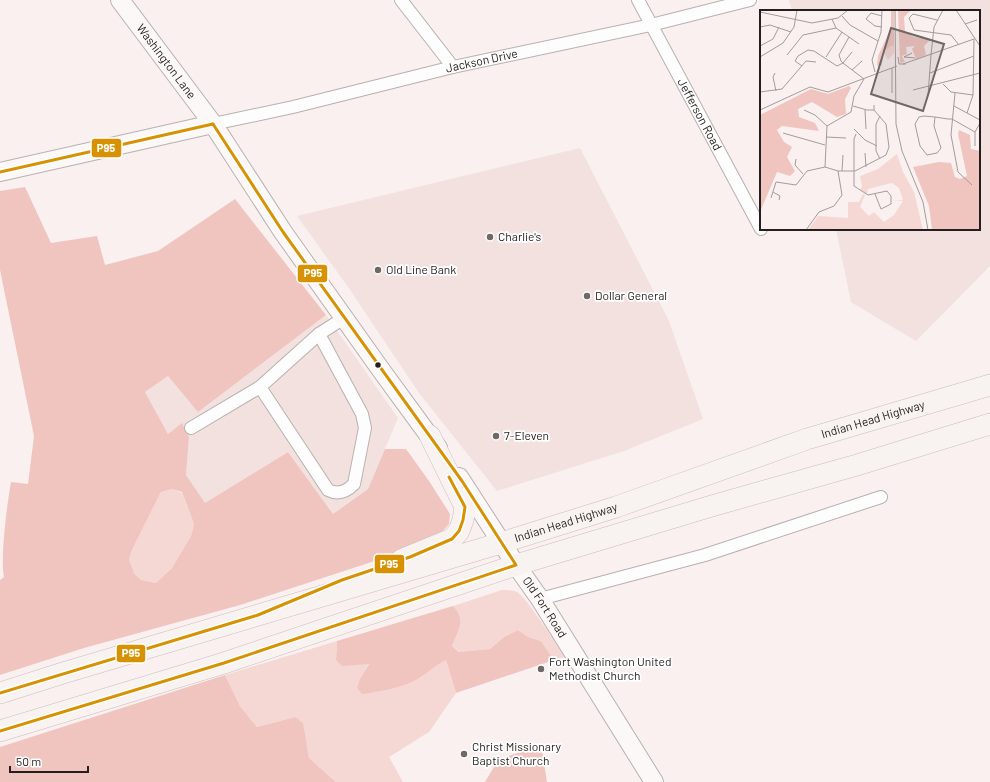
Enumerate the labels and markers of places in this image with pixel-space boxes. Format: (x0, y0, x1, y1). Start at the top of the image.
place label: Charlie's (498, 229, 542, 243)
marker: Charlie's (485, 232, 495, 242)
place label: Old Line Bank (386, 262, 456, 276)
marker: Old Line Bank (373, 265, 383, 275)
place label: Dollar General (595, 288, 667, 302)
marker: Dollar General (582, 291, 592, 301)
unlabelled marker (373, 360, 383, 370)
place label: 7-Eleven (504, 428, 549, 442)
marker: 7-Eleven (491, 431, 501, 441)
place label: Fort Washington United Methodist Church (549, 654, 672, 682)
marker: Fort Washington United Methodist Church (536, 664, 546, 674)
place label: Christ Missionary Baptist Church (472, 739, 562, 767)
marker: Christ Missionary Baptist Church (459, 749, 469, 759)

